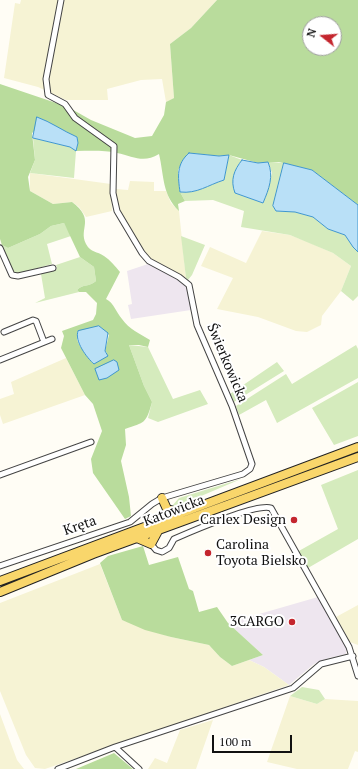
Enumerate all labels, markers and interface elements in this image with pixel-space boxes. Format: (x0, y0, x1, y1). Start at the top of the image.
north arrow (302, 16, 342, 56)
text: N (304, 27, 319, 39)
street label: Świerkowicka (203, 321, 251, 405)
street label: Katowicka (141, 492, 207, 530)
place label: Carlex Design (200, 512, 286, 528)
street label: Kręta (61, 513, 99, 539)
marker: Carlex Design (289, 515, 299, 525)
place label: Carolina Toyota Bielsko (216, 537, 306, 570)
marker: Carolina Toyota Bielsko (203, 548, 213, 558)
place label: 3CARGO (230, 614, 284, 630)
marker: 3CARGO (287, 617, 297, 627)
scale bar (214, 727, 294, 753)
text: 100 m (219, 734, 251, 749)

